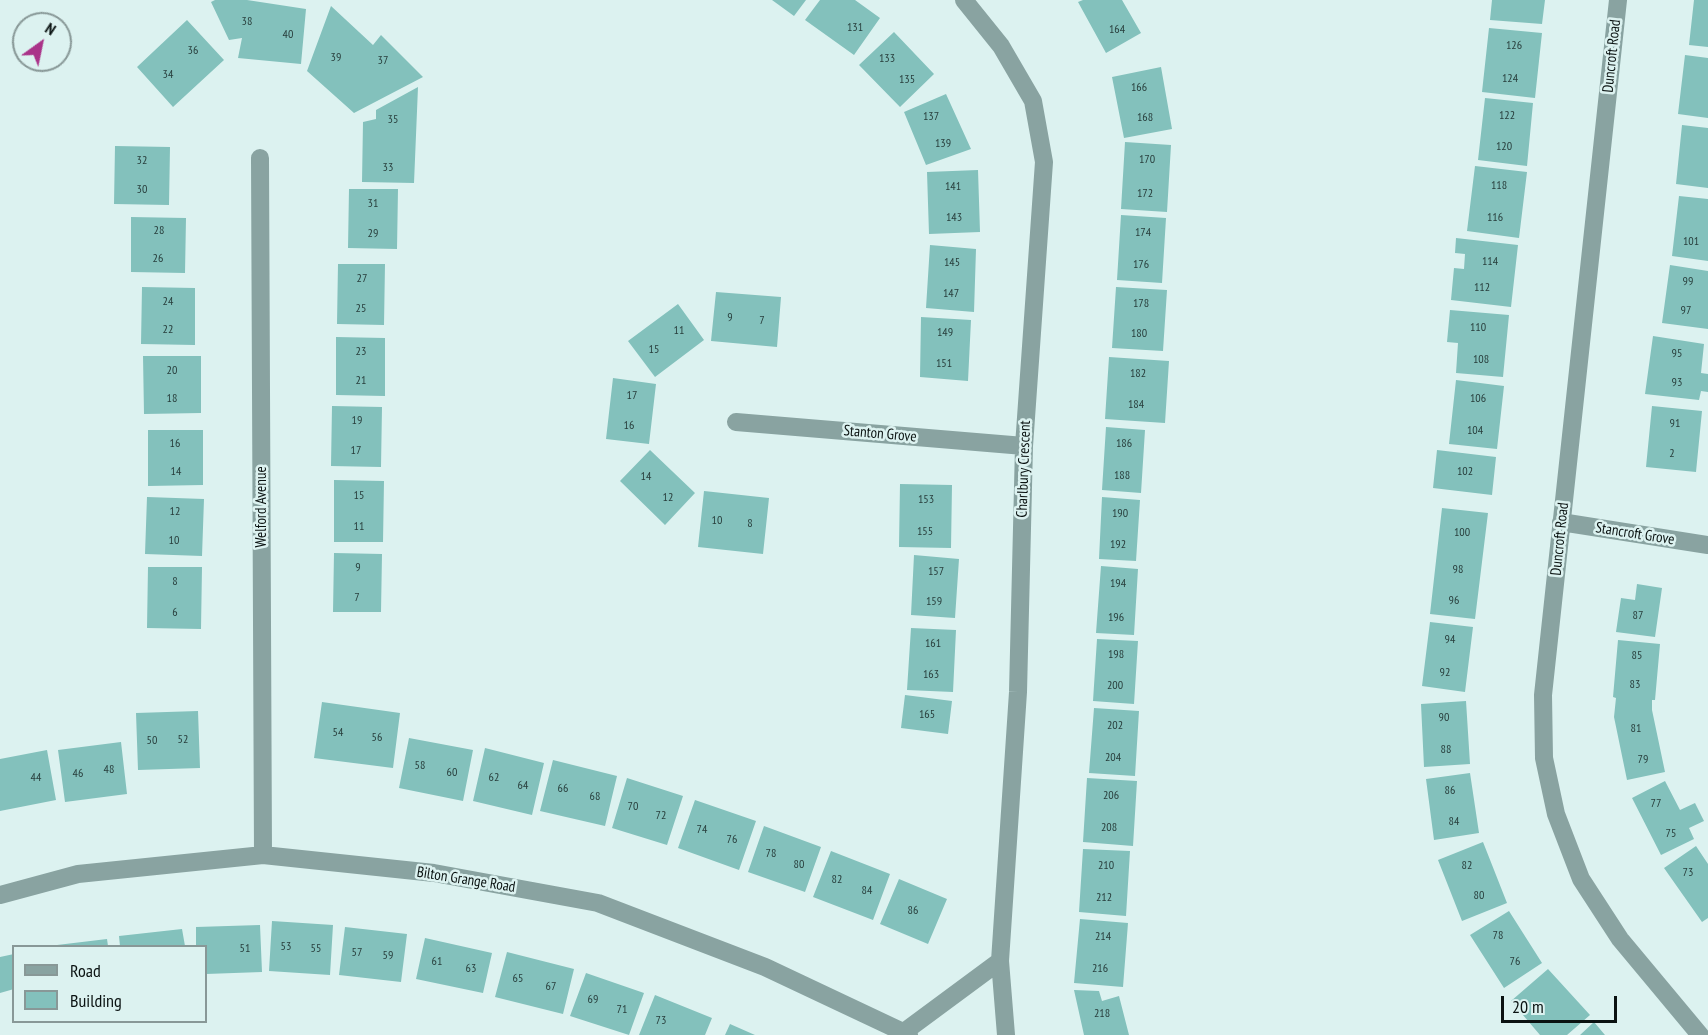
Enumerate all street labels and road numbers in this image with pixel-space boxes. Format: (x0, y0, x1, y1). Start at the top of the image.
street label: Duncroft Road (1599, 19, 1625, 93)
street label: Charlbury Crescent (1013, 420, 1035, 518)
street label: Stanton Grove (843, 422, 917, 446)
street label: Welford Avenue (253, 466, 271, 548)
street label: Duncroft Road (1547, 502, 1573, 576)
street label: Stancroft Grove (1594, 519, 1676, 549)
street label: Bilton Grange Road (415, 863, 517, 897)

